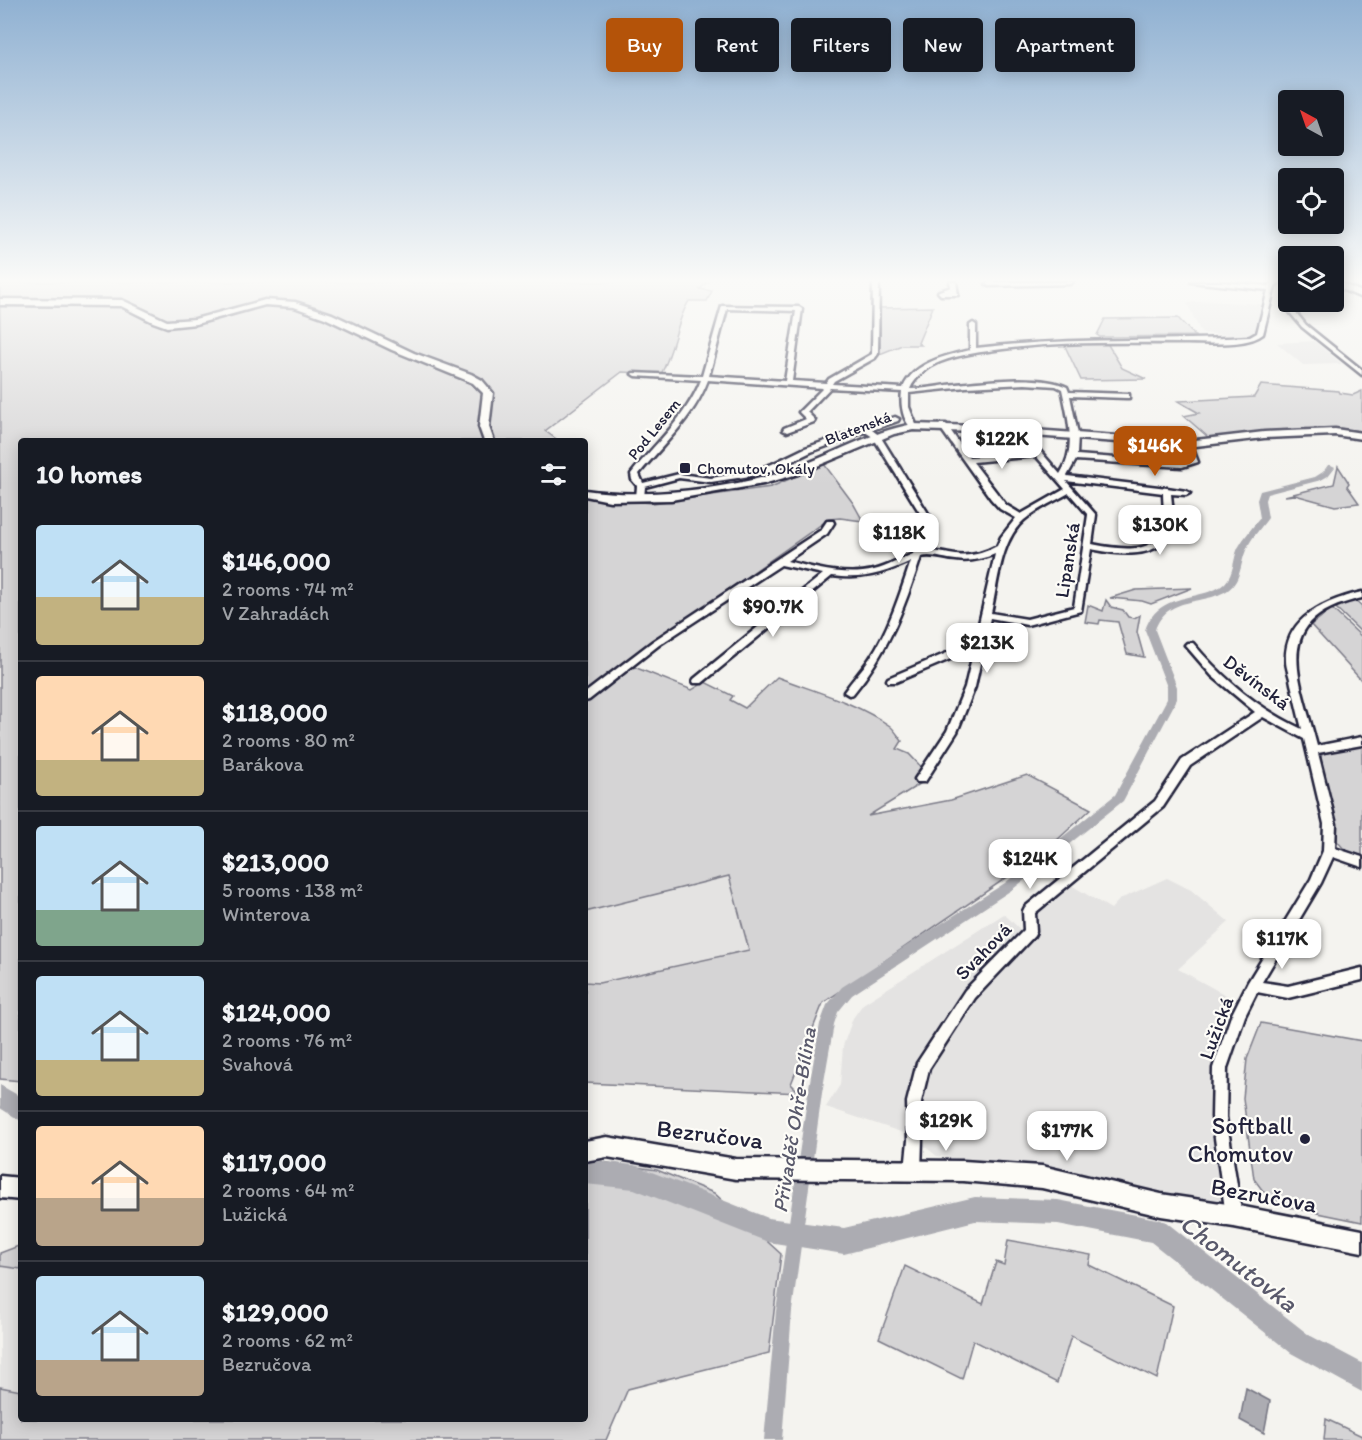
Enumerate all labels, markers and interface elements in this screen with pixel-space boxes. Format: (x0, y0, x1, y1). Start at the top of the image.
chip: Buy (606, 18, 683, 72)
chip: Rent (695, 18, 779, 72)
chip: Filters (791, 18, 891, 72)
chip: New (903, 18, 983, 72)
chip: Apartment (995, 18, 1135, 72)
north arrow (1278, 90, 1344, 156)
map controls (1278, 90, 1344, 312)
button: locate (1278, 168, 1344, 234)
button: layers (1278, 246, 1344, 312)
street label: Pod Lesem (624, 394, 685, 463)
street label: Blatenská (822, 406, 894, 449)
pin: $122K (960, 419, 1044, 470)
text: $122K (975, 426, 1029, 450)
pin: $146K (1113, 426, 1197, 477)
text: $146K (1128, 433, 1182, 457)
text: 10 homes (36, 458, 142, 490)
icon: filters (537, 458, 570, 491)
place label: Chomutov, Okály (697, 459, 815, 478)
marker: Chomutov, Okály (678, 461, 692, 475)
pin: $130K (1118, 505, 1202, 556)
text: $130K (1132, 512, 1188, 536)
pin: $118K (857, 513, 941, 564)
text: $118K (873, 520, 925, 544)
street label: Lipanská (1049, 520, 1085, 599)
text: $146,000 (222, 545, 331, 577)
icon: home (84, 549, 156, 621)
text: 2 rooms · 74 m² (222, 577, 354, 601)
pin: $90.7K (724, 587, 822, 638)
text: $90.7K (743, 594, 803, 618)
text: V Zahradách (222, 601, 329, 625)
pin: $213K (945, 623, 1029, 674)
text: $213K (960, 630, 1014, 654)
street label: Děvínská (1219, 649, 1296, 715)
text: $118,000 (222, 696, 328, 728)
icon: home (84, 700, 156, 772)
text: 2 rooms · 80 m² (222, 728, 355, 752)
text: Barákova (222, 752, 304, 776)
pin: $124K (988, 839, 1072, 890)
text: $213,000 (222, 846, 329, 878)
text: $124K (1003, 846, 1057, 870)
icon: home (84, 850, 156, 922)
text: 5 rooms · 138 m² (222, 878, 363, 902)
text: Winterova (222, 902, 310, 926)
street label: Svahová (950, 917, 1017, 985)
pin: $117K (1240, 919, 1324, 970)
text: $117K (1256, 926, 1308, 950)
street label: Lužická (1194, 993, 1239, 1063)
text: $124,000 (222, 996, 331, 1028)
icon: home (84, 1000, 156, 1072)
water label: Přivaděč Ohře-Bílina (767, 1026, 821, 1214)
text: 2 rooms · 76 m² (222, 1028, 352, 1052)
text: Svahová (222, 1052, 293, 1076)
pin: $129K (904, 1101, 988, 1152)
text: $129K (919, 1108, 973, 1132)
pin: $177K (1025, 1111, 1109, 1162)
place label: Softball Chomutov (1188, 1111, 1293, 1168)
street label: Bezručova (655, 1113, 765, 1155)
text: $177K (1041, 1118, 1093, 1142)
marker: Softball Chomutov (1298, 1132, 1312, 1146)
text: $117,000 (222, 1146, 326, 1178)
icon: home (84, 1150, 156, 1222)
street label: Bezručova (1209, 1171, 1320, 1219)
text: 2 rooms · 64 m² (222, 1178, 354, 1202)
text: Lužická (222, 1202, 287, 1226)
water label: Chomutovka (1174, 1207, 1305, 1319)
text: $129,000 (222, 1296, 329, 1328)
icon: home (84, 1300, 156, 1372)
text: 2 rooms · 62 m² (222, 1328, 353, 1352)
text: Bezručova (222, 1352, 311, 1376)

